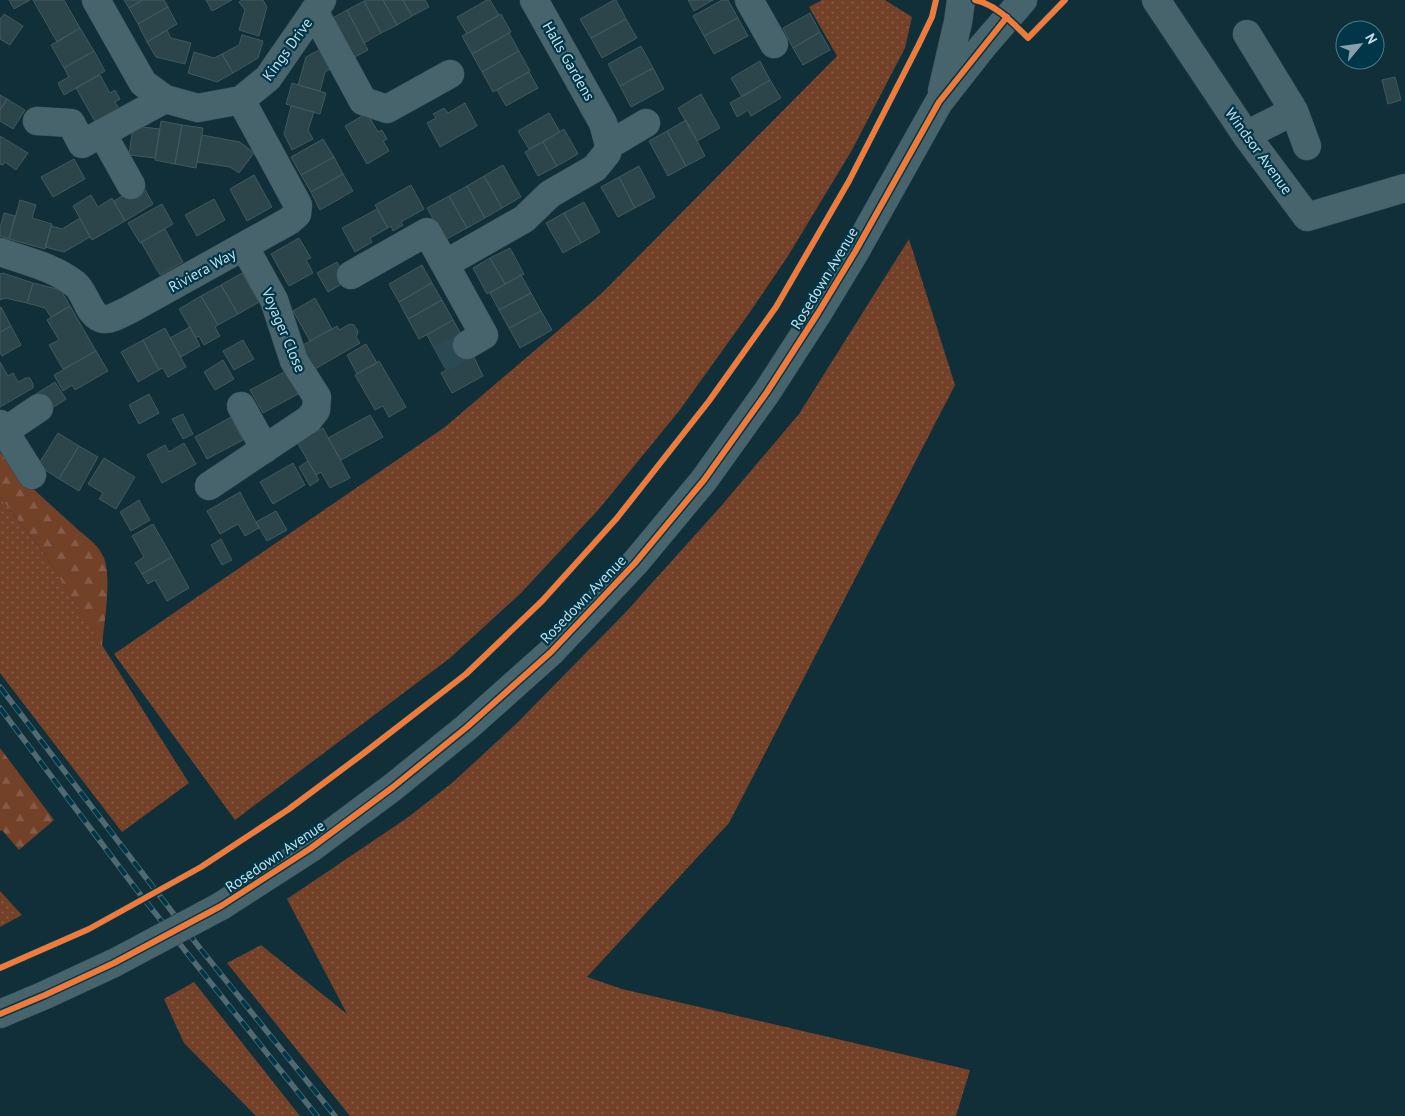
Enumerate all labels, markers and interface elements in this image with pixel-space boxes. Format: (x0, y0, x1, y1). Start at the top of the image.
street label: Kings Drive (258, 14, 316, 84)
street label: Halls Gardens (539, 18, 599, 104)
north arrow (1335, 20, 1385, 70)
text: N (1361, 30, 1381, 47)
street label: Windsor Avenue (1221, 104, 1297, 198)
street label: Rosedown Avenue (786, 224, 862, 332)
street label: Riviera Way (165, 244, 239, 296)
street label: Voyager Close (257, 284, 310, 375)
street label: Rosedown Avenue (536, 551, 630, 647)
street label: Rosedown Avenue (222, 816, 328, 896)

